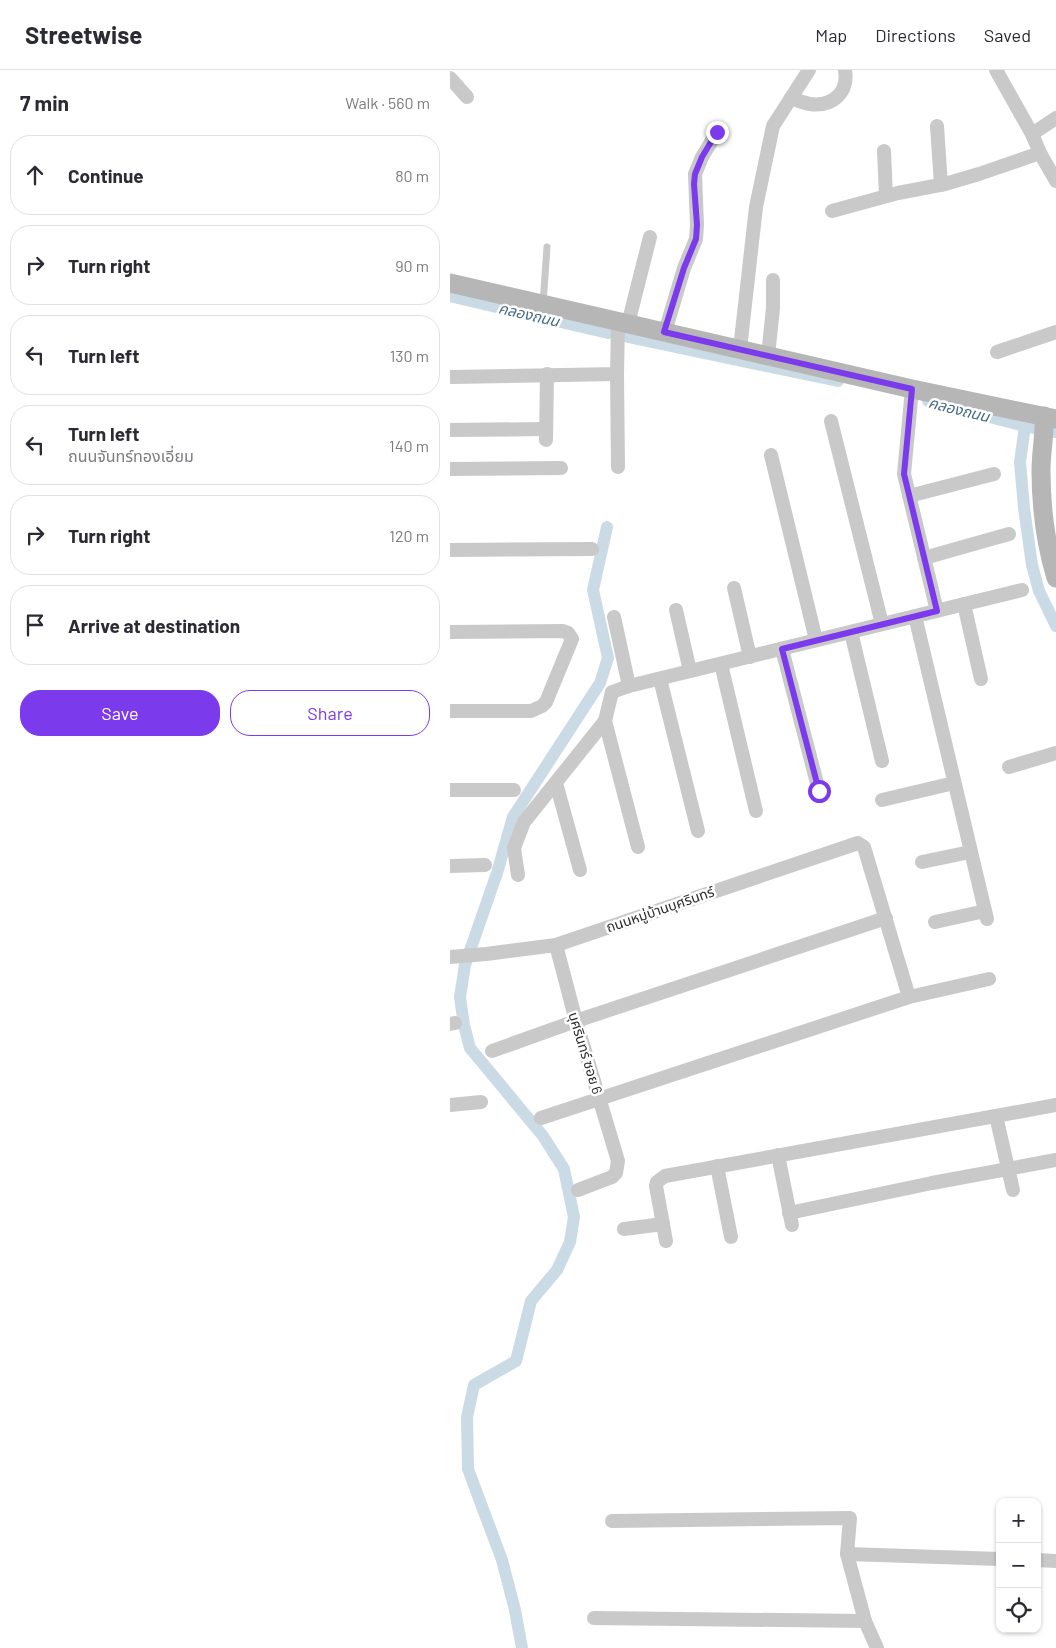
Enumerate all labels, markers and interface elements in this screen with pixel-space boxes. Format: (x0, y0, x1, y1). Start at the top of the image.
text: Streetwise (25, 20, 142, 49)
text: Map (815, 24, 847, 46)
text: Directions (875, 24, 956, 46)
text: Saved (984, 24, 1031, 46)
text: 7 min (20, 90, 69, 115)
text: Walk · 560 m (345, 93, 430, 112)
route end (706, 121, 729, 144)
icon: ahead (21, 161, 49, 189)
text: Continue (68, 164, 144, 187)
text: 80 m (395, 166, 429, 185)
icon: right (21, 251, 49, 279)
text: Turn right (68, 254, 150, 277)
text: 90 m (395, 256, 429, 275)
water label: คลองถนน (497, 298, 562, 330)
icon: left (21, 341, 49, 369)
text: Turn left (68, 344, 139, 367)
text: 130 m (390, 346, 429, 365)
water label: คลองถนน (927, 393, 992, 425)
text: Turn left (68, 422, 139, 445)
icon: left (21, 431, 49, 459)
text: 140 m (389, 436, 429, 455)
text: ถนนจันทร์ทองเอี่ยม (68, 446, 194, 465)
icon: right (21, 521, 49, 549)
text: Turn right (68, 524, 150, 547)
text: 120 m (389, 526, 429, 545)
icon: arrive (21, 611, 49, 639)
text: Arrive at destination (68, 614, 240, 637)
button: Save (20, 690, 220, 736)
button: Share (230, 690, 430, 736)
route start (808, 780, 831, 803)
street label: ถนนหมู่บ้านบุศรินทร์ (604, 882, 717, 936)
street label: บุศรินทร์ ซอย 6 (564, 1010, 607, 1096)
map controls (996, 1498, 1041, 1633)
button: + (996, 1498, 1041, 1543)
button: − (996, 1543, 1041, 1588)
button: locate (996, 1588, 1041, 1633)

